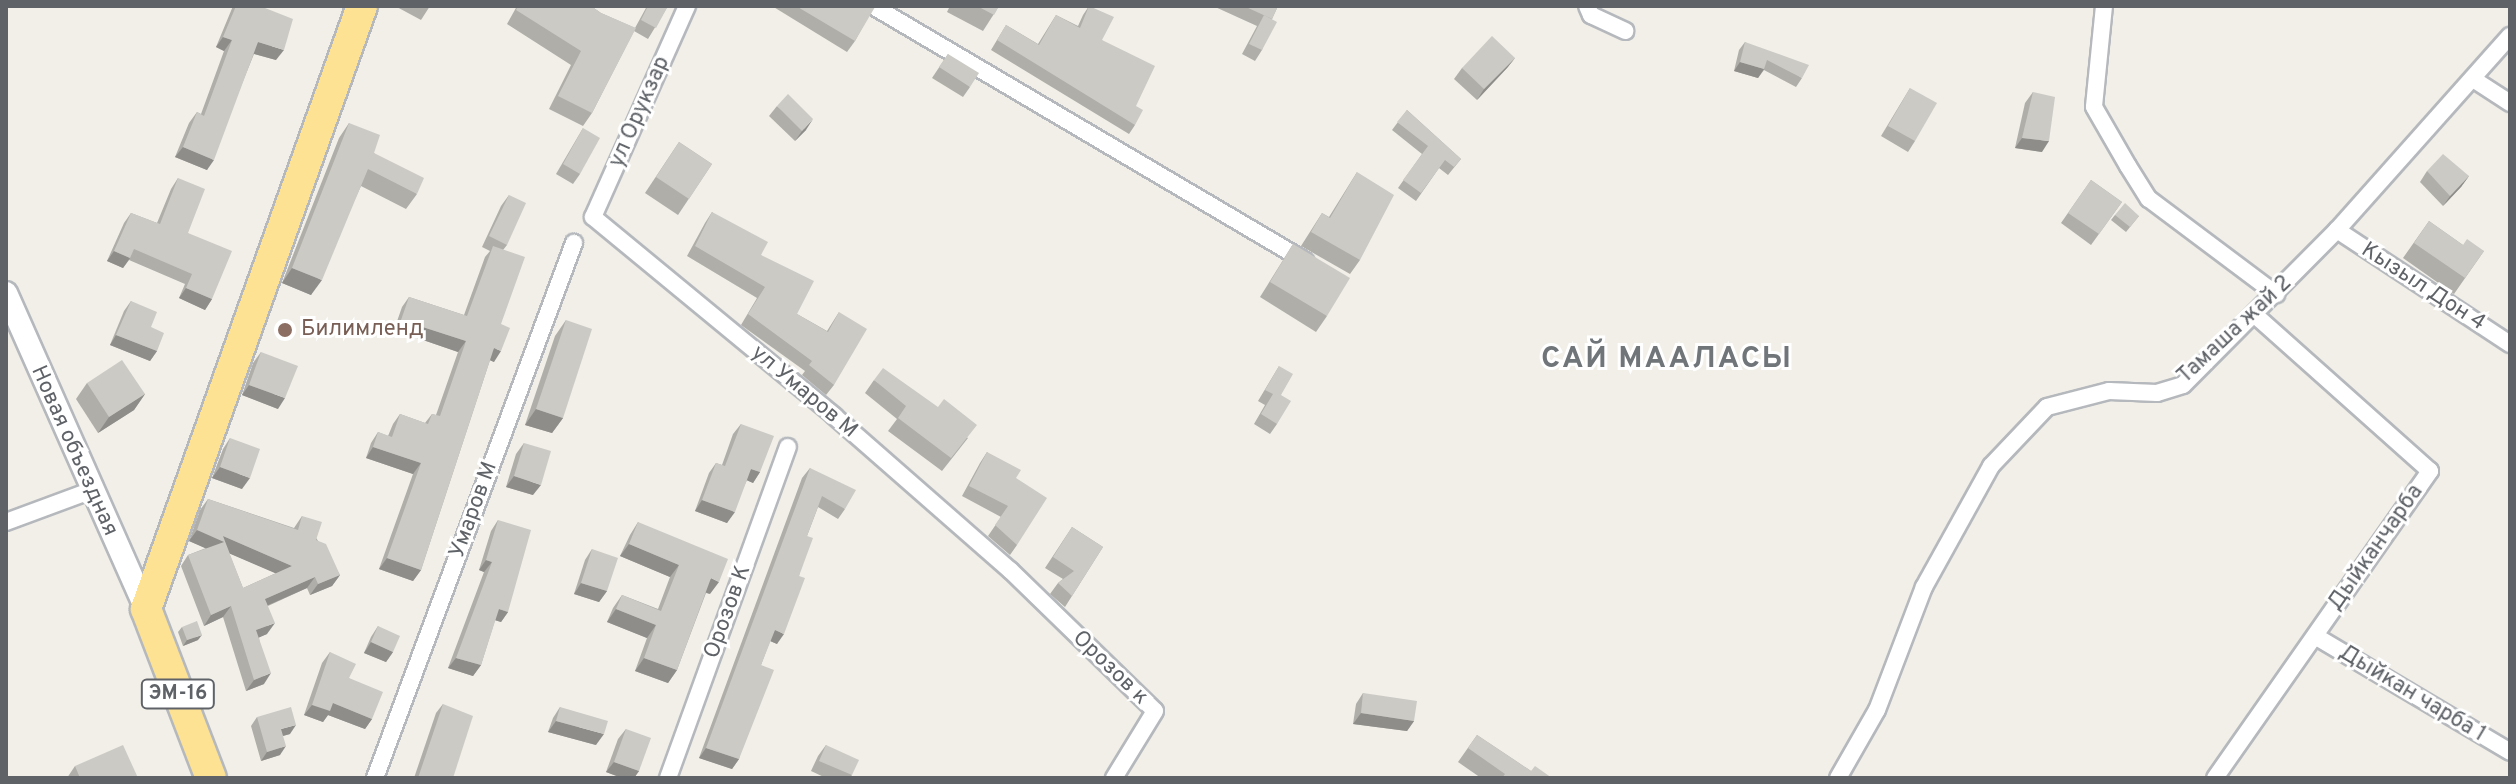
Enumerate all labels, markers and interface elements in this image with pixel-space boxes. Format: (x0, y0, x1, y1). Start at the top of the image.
street label: ул Орукзар (604, 52, 676, 172)
street label: Кызыл Дон 4 (2356, 237, 2490, 337)
street label: Тамаша жай 2 (2172, 270, 2298, 390)
place label: Билимленд (301, 317, 424, 343)
marker: Билимленд (276, 321, 294, 339)
street label: ул Умаров М (746, 340, 862, 444)
district label: САЙ МААЛАСЫ (1541, 342, 1793, 378)
street label: Новая объездная (25, 362, 123, 540)
street label: Умаров М (444, 458, 504, 562)
street label: Дыйканчарба (2323, 480, 2429, 616)
street label: Орозов К (699, 562, 757, 662)
street label: Орозов к (1067, 625, 1153, 711)
street label: Дыйкан чарба 1 (2334, 640, 2490, 748)
road number: ЭМ-16 (140, 678, 216, 710)

